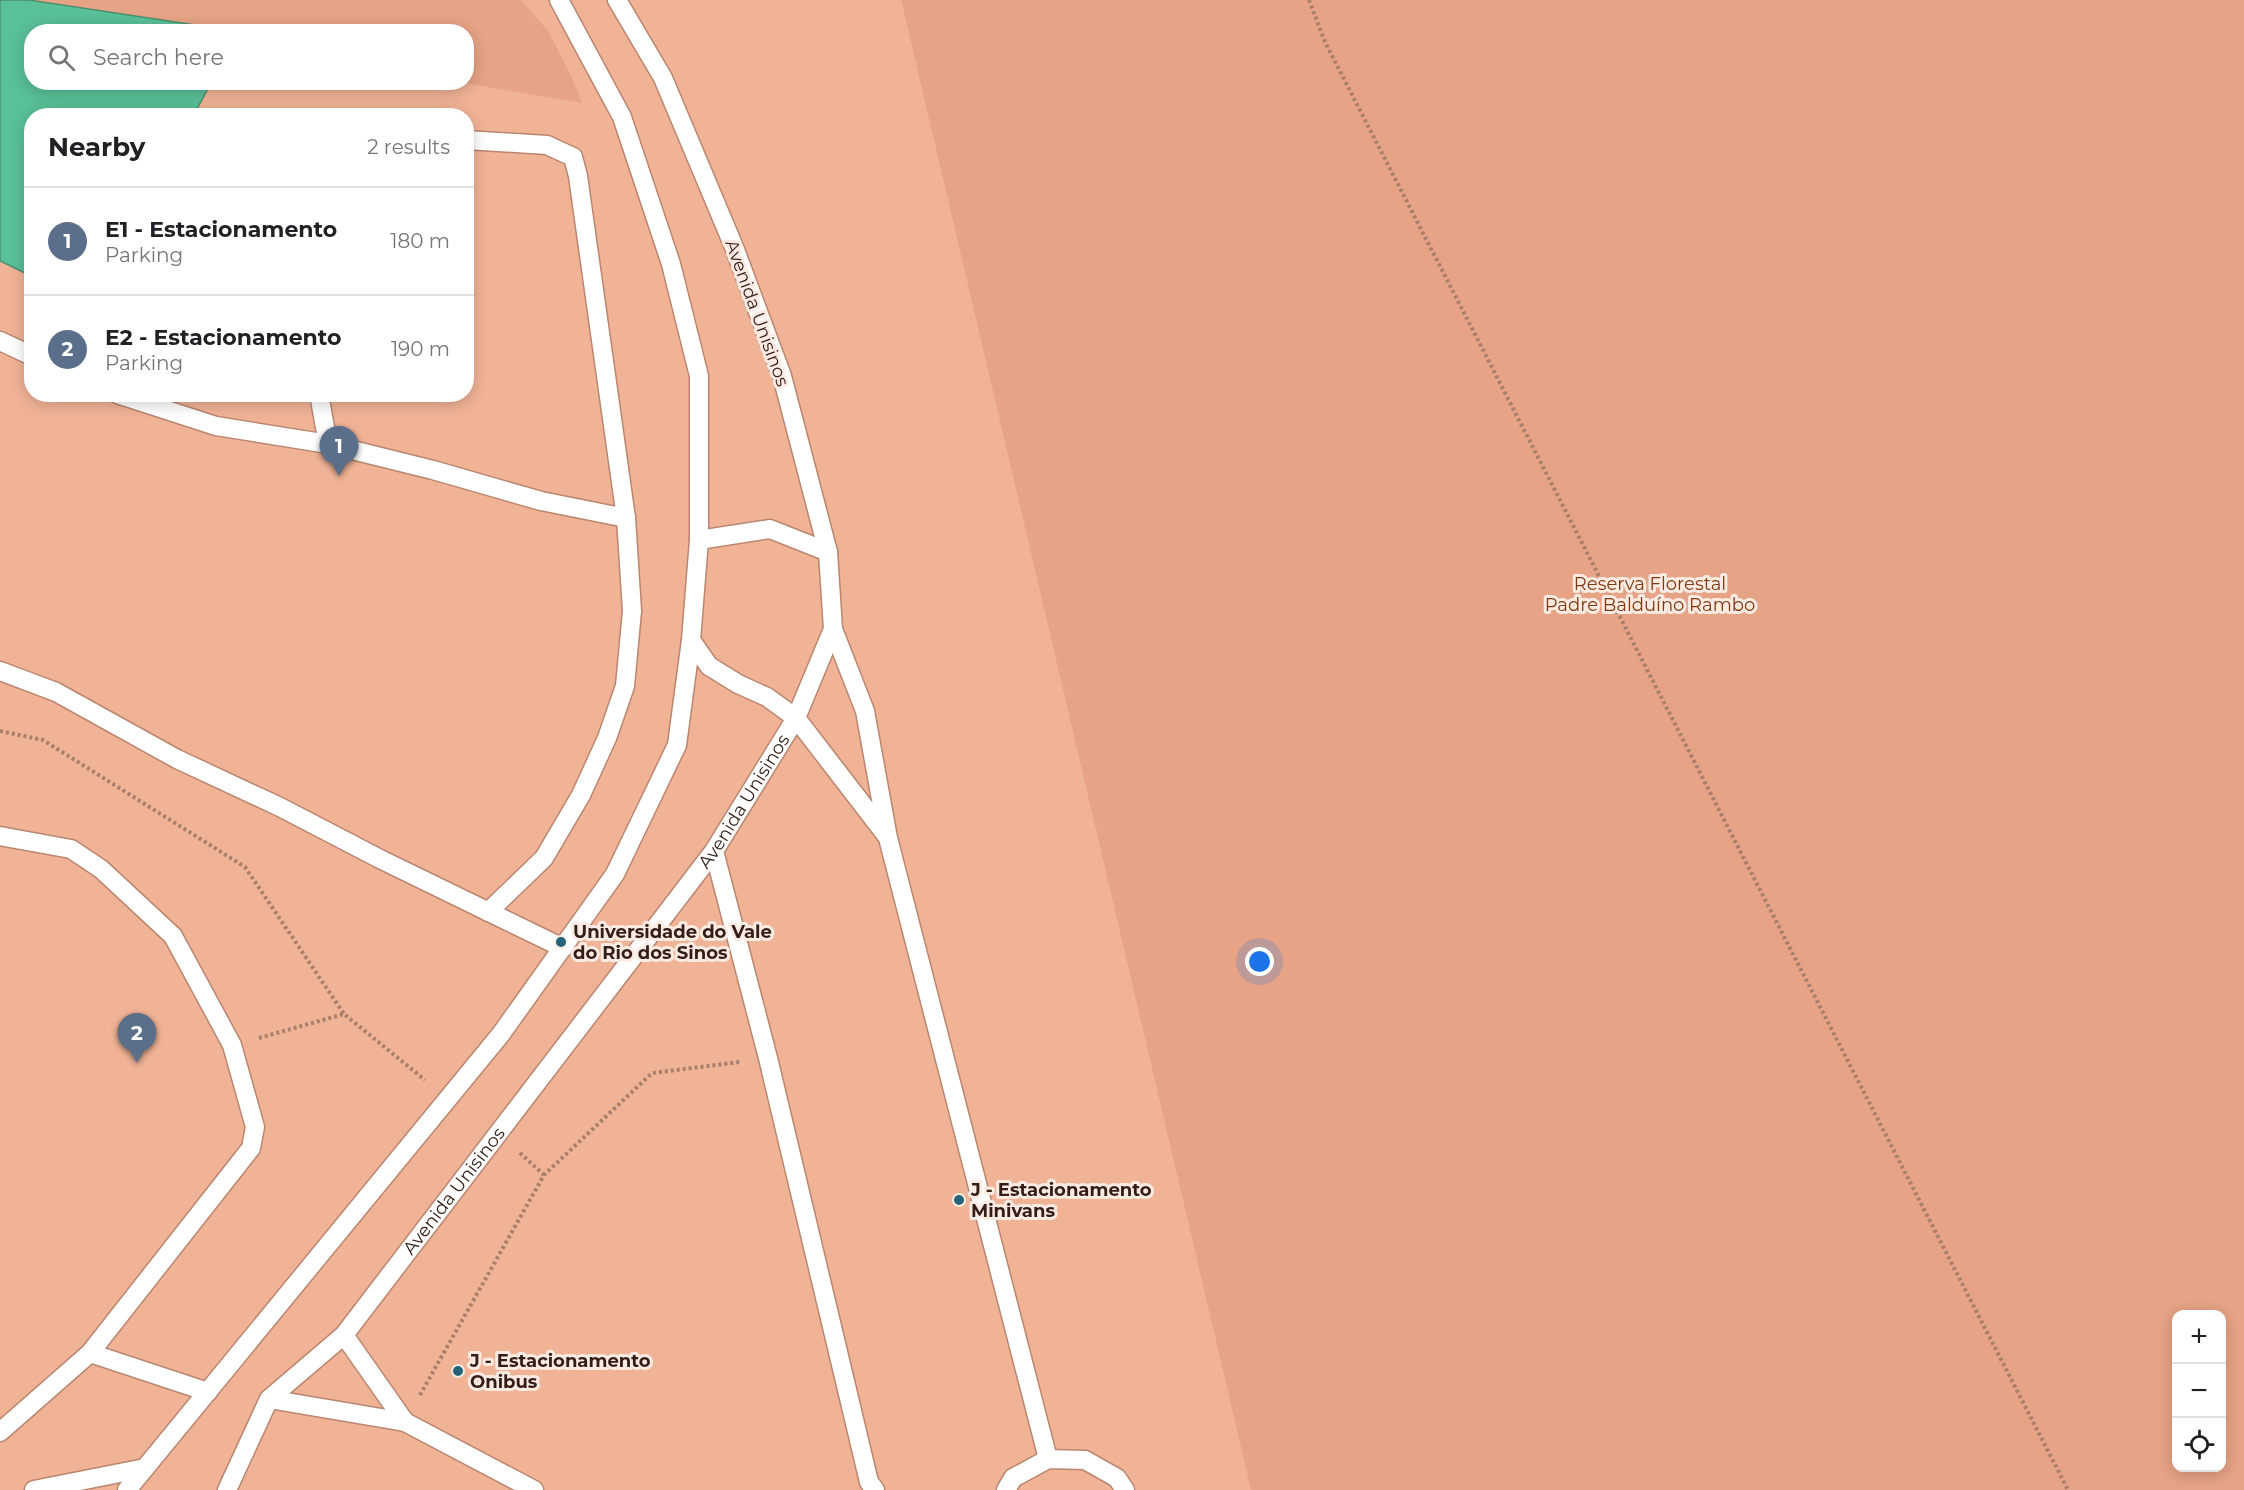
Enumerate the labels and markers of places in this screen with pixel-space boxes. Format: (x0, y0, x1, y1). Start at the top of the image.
pin: 1 (320, 426, 358, 476)
place label: Universidade do Vale do Rio dos Sinos (573, 921, 772, 964)
marker: Universidade do Vale do Rio dos Sinos (554, 935, 568, 949)
pin: 2 (118, 1014, 156, 1063)
place label: J - Estacionamento Minivans (970, 1179, 1152, 1222)
marker: J - Estacionamento Minivans (952, 1193, 966, 1207)
place label: J - Estacionamento Onibus (469, 1350, 651, 1393)
marker: J - Estacionamento Onibus (451, 1364, 465, 1378)

